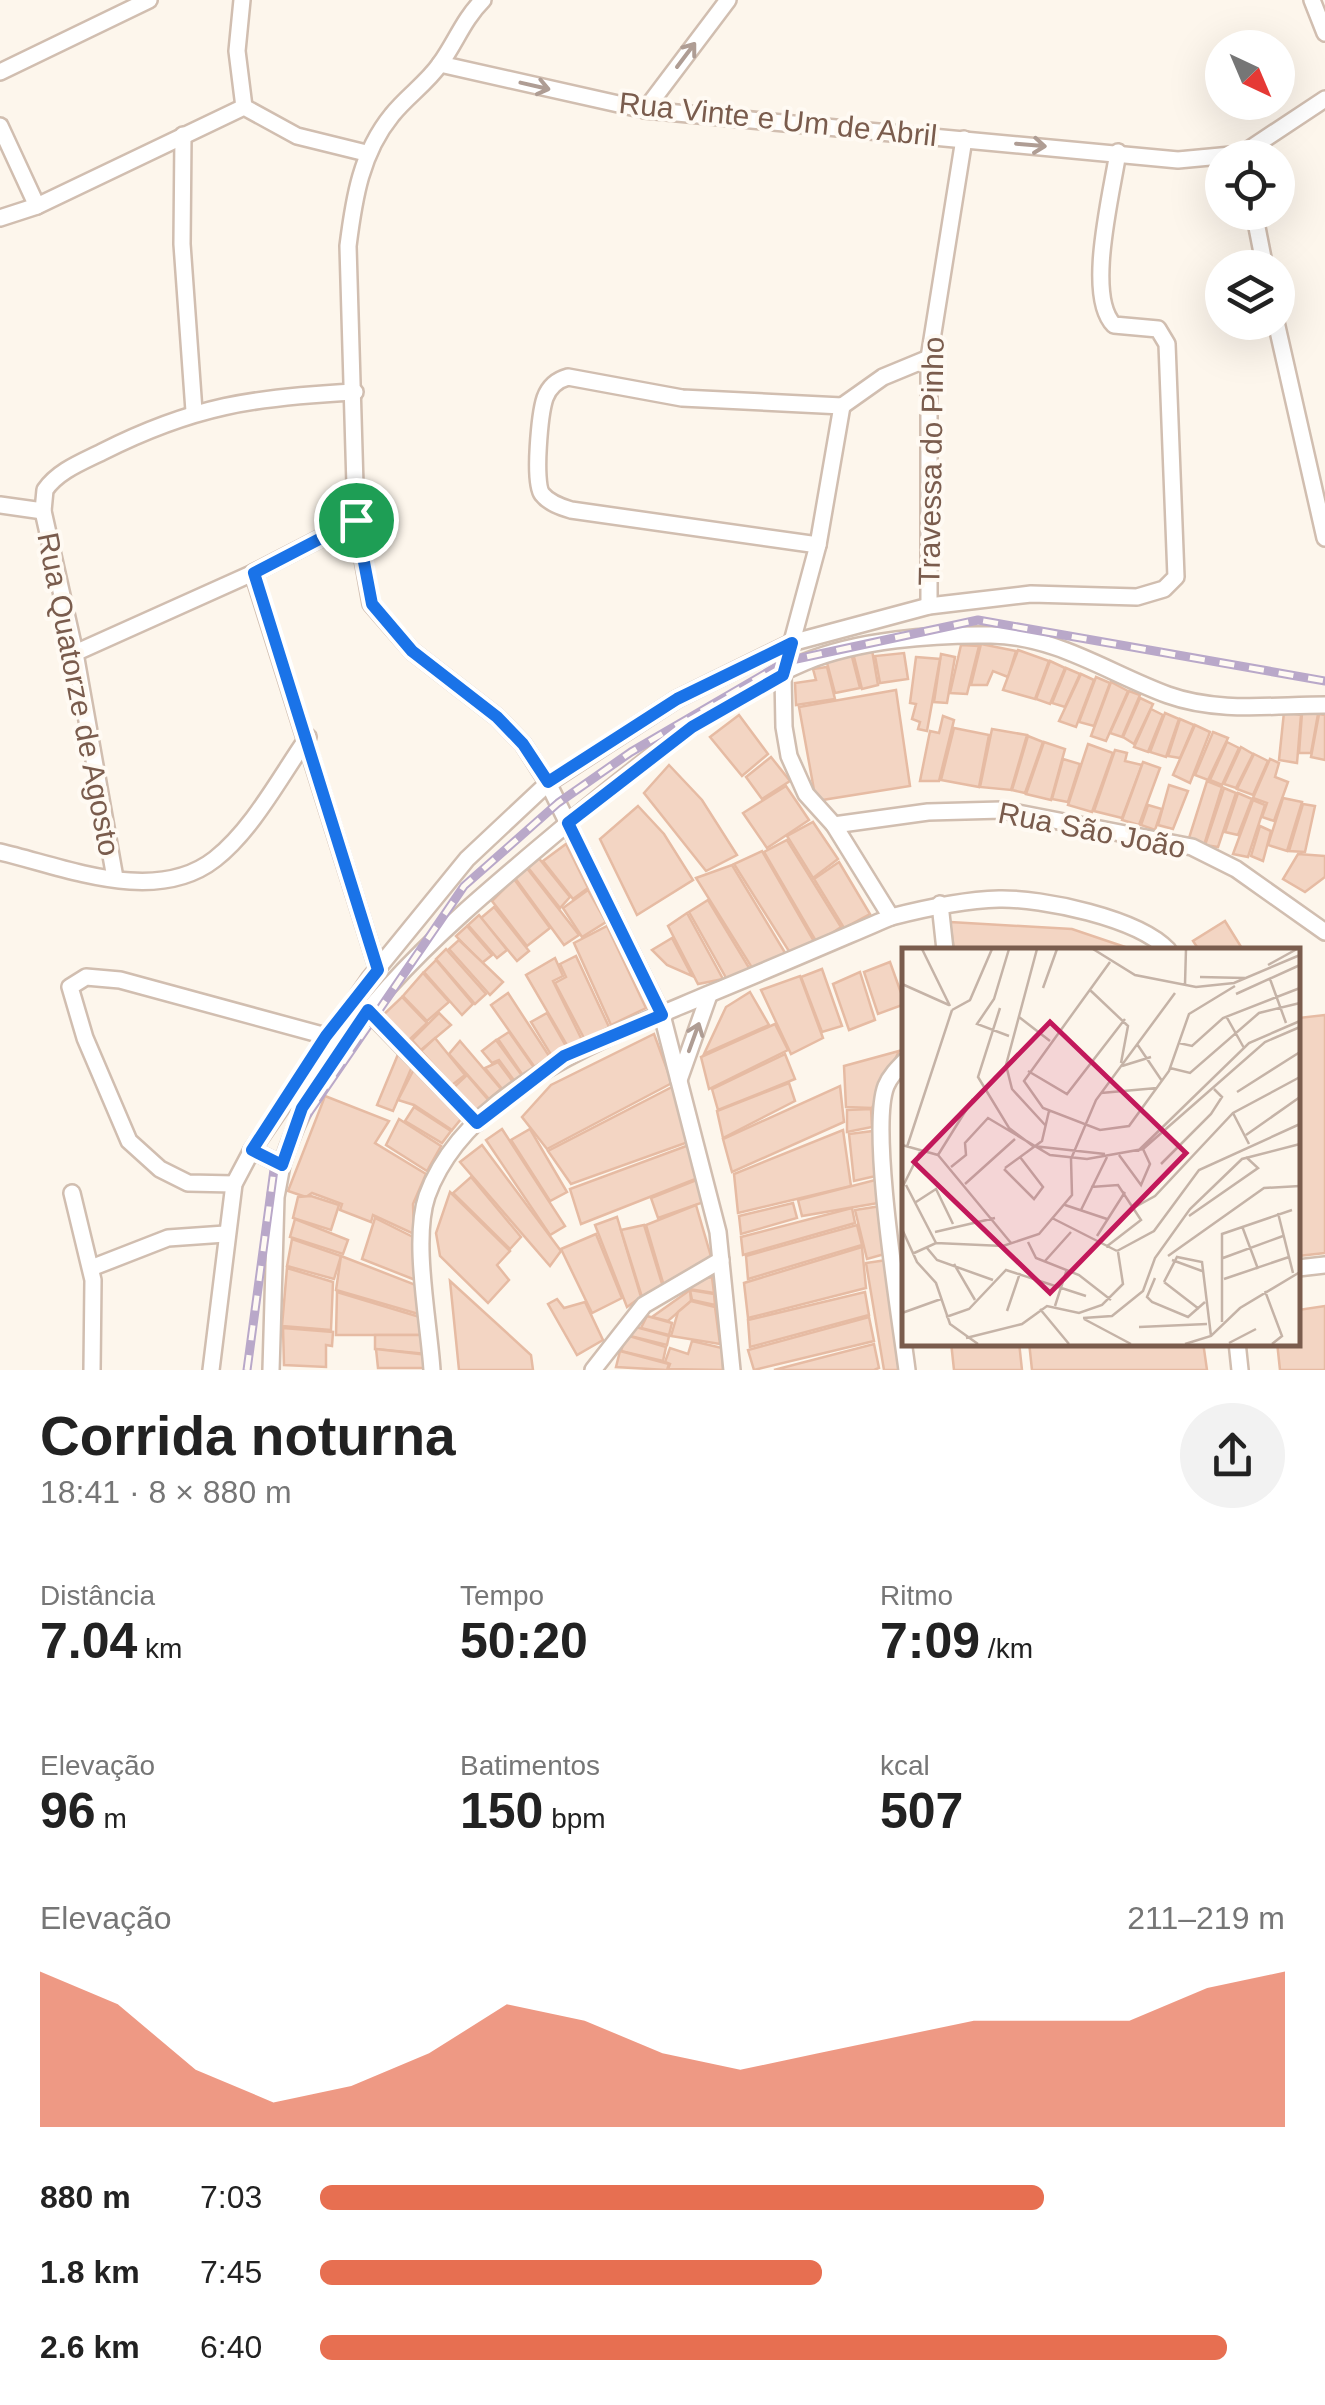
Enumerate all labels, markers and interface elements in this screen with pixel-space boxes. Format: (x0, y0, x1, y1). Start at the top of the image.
north arrow (1205, 30, 1295, 120)
map controls (1205, 30, 1295, 340)
one-way arrow (676, 42, 697, 69)
one-way arrow (518, 78, 550, 96)
street label: Rua Vinte e Um de Abril (617, 86, 939, 152)
one-way arrow (1014, 135, 1046, 154)
button: locate (1205, 140, 1295, 230)
button: layers (1205, 250, 1295, 340)
street label: Travessa do Pinho (912, 336, 950, 586)
pin (314, 478, 399, 563)
icon: arrive (329, 493, 384, 548)
street label: Rua Quatorze de Agosto (31, 530, 127, 858)
street label: Rua São João (996, 796, 1188, 864)
inset map (902, 948, 1300, 1345)
one-way arrow (686, 1023, 704, 1054)
button: share (1180, 1403, 1285, 1508)
text: Corrida noturna (40, 1405, 456, 1467)
text: 18:41 · 8 × 880 m (40, 1474, 292, 1510)
text: Distância (40, 1580, 155, 1611)
text: Tempo (460, 1580, 544, 1611)
text: Ritmo (880, 1580, 953, 1611)
text: 7.04 (40, 1613, 137, 1669)
text: 50:20 (460, 1613, 588, 1669)
text: 7:09 (880, 1613, 980, 1669)
text: km (137, 1633, 182, 1664)
text: /km (980, 1633, 1033, 1664)
text: Elevação (40, 1750, 155, 1781)
text: Batimentos (460, 1750, 600, 1781)
text: kcal (880, 1750, 930, 1781)
text: 96 (40, 1783, 96, 1839)
text: 150 (460, 1783, 543, 1839)
text: 507 (880, 1783, 963, 1839)
text: m (96, 1803, 127, 1834)
text: bpm (543, 1803, 606, 1834)
text: Elevação (40, 1900, 172, 1936)
text: 211–219 m (1127, 1900, 1285, 1936)
text: 880 m (40, 2179, 131, 2215)
text: 7:03 (200, 2179, 262, 2215)
text: 1.8 km (40, 2254, 140, 2290)
text: 7:45 (200, 2254, 262, 2290)
text: 2.6 km (40, 2329, 140, 2365)
text: 6:40 (200, 2329, 262, 2365)

